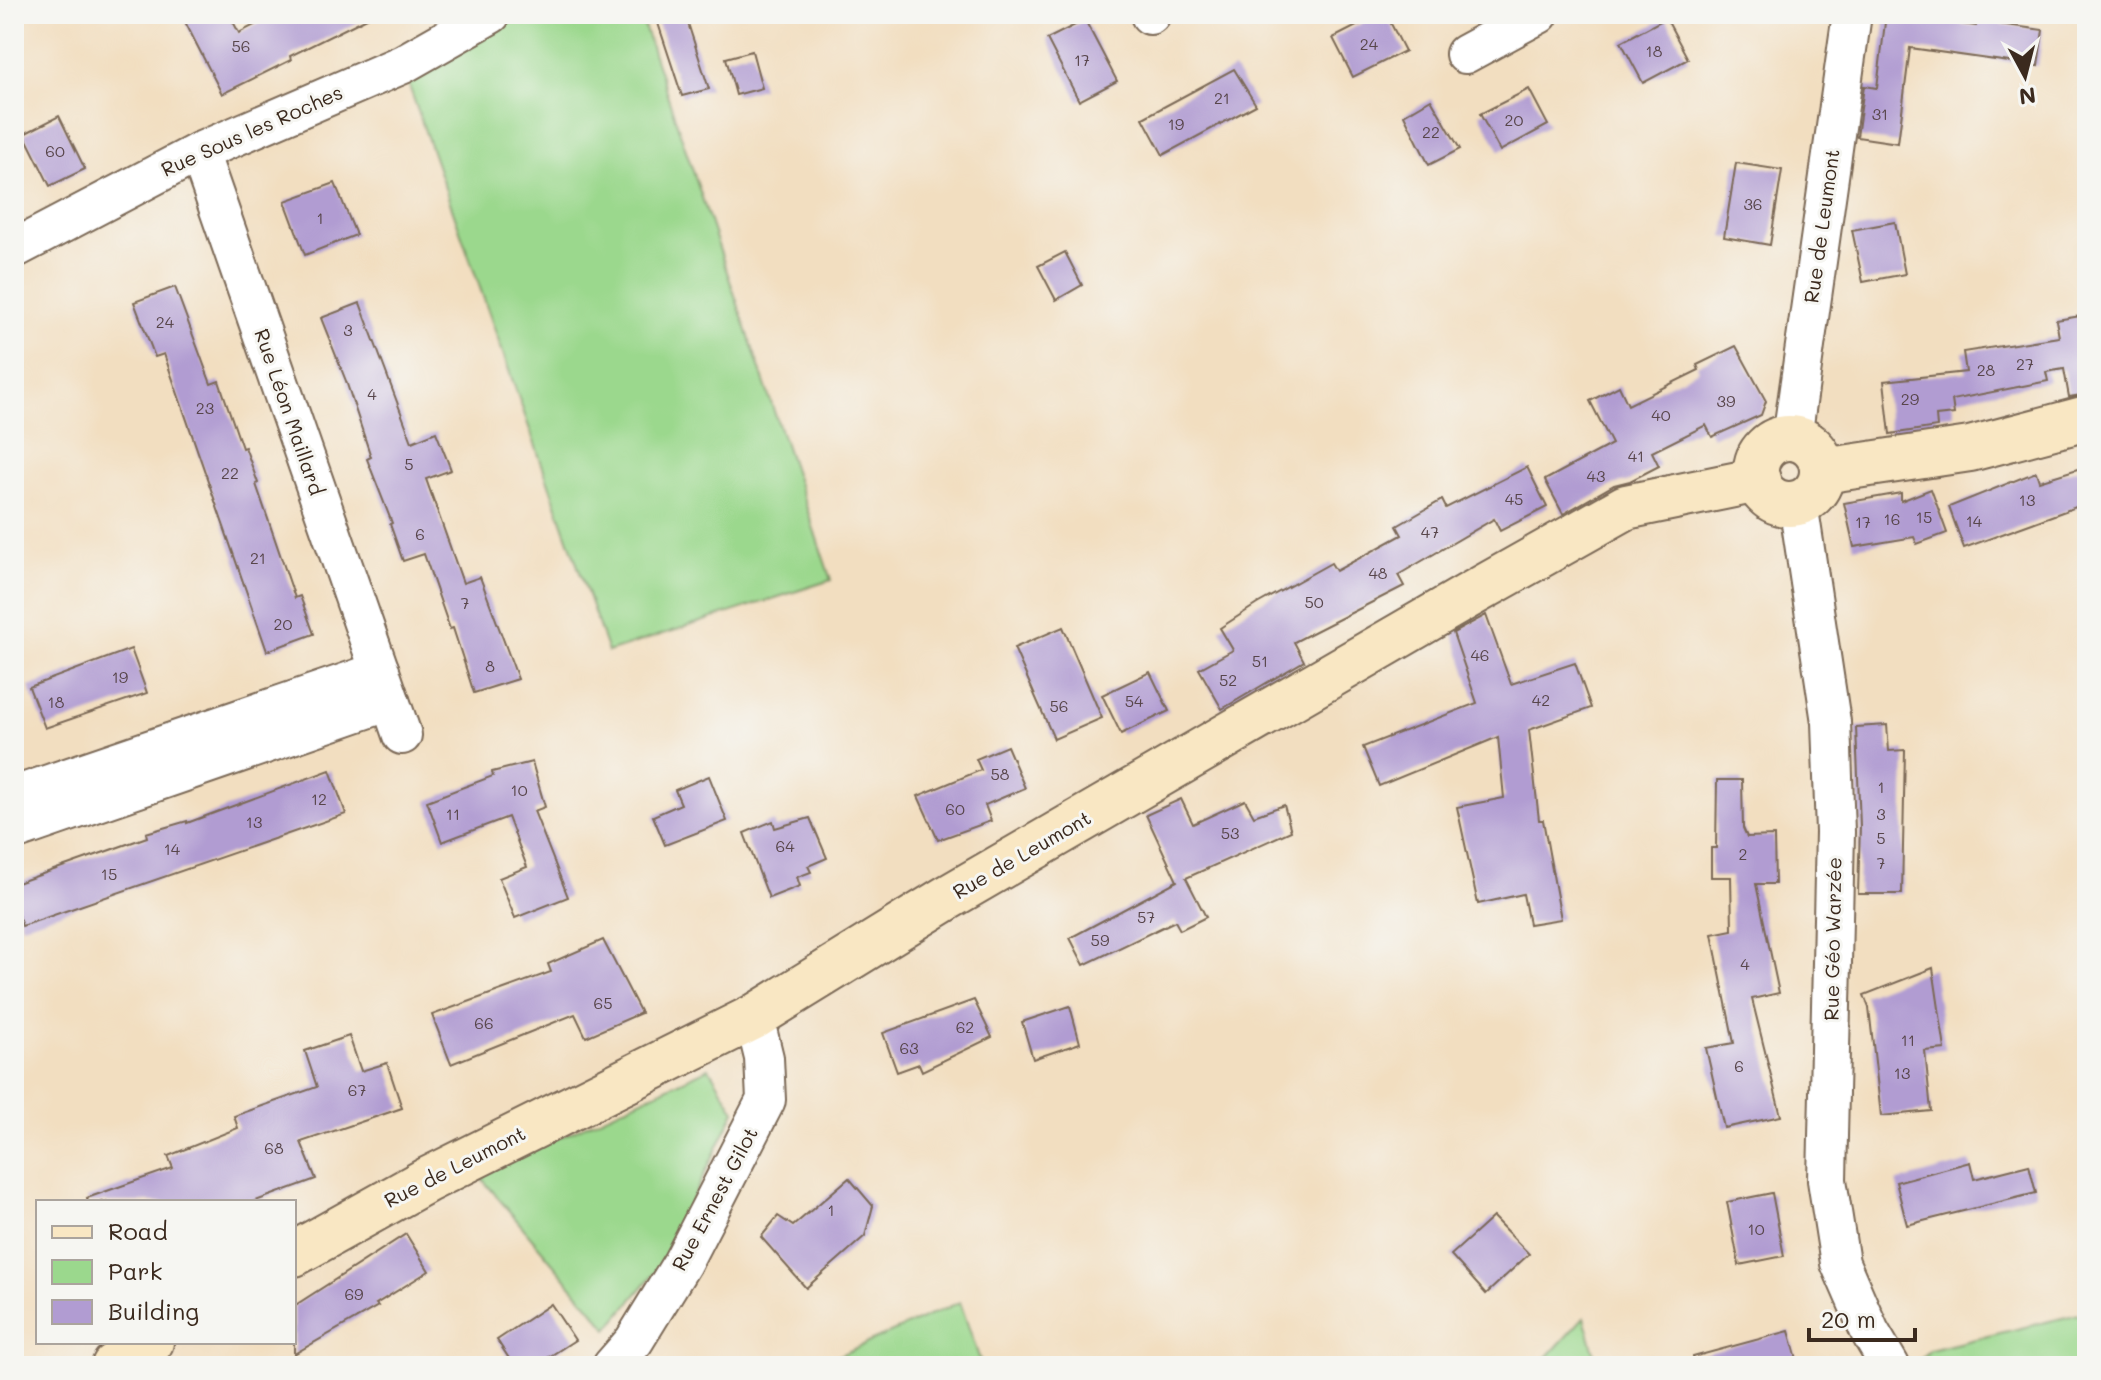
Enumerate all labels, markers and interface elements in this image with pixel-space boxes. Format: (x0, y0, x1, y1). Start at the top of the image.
house number: 24 (1360, 33, 1379, 54)
house number: 56 (232, 35, 251, 56)
north arrow (1985, 36, 2065, 116)
house number: 18 (1646, 40, 1663, 61)
house number: 17 (1074, 49, 1090, 70)
street label: Rue Sous les Roches (157, 78, 346, 182)
text: N (2017, 81, 2038, 112)
house number: 21 (1214, 87, 1230, 108)
house number: 31 (1872, 103, 1888, 124)
house number: 20 (1505, 109, 1524, 130)
house number: 19 (1168, 113, 1184, 134)
house number: 22 (1422, 121, 1440, 142)
house number: 60 (45, 140, 65, 161)
street label: Rue de Leumont (1797, 147, 1845, 305)
house number: 36 (1743, 193, 1763, 214)
house number: 1 (316, 207, 324, 228)
house number: 24 (156, 311, 175, 332)
house number: 3 (343, 319, 353, 340)
street label: Rue Léon Maillard (249, 325, 331, 498)
house number: 27 (2016, 353, 2034, 374)
house number: 28 (1977, 359, 1996, 380)
house number: 4 (367, 383, 377, 404)
house number: 29 (1901, 388, 1919, 409)
house number: 39 (1717, 390, 1735, 411)
house number: 23 (196, 397, 214, 418)
house number: 40 (1651, 404, 1671, 425)
house number: 41 (1628, 445, 1644, 466)
house number: 5 (404, 453, 414, 474)
house number: 22 (221, 462, 239, 483)
house number: 43 (1587, 465, 1605, 486)
house number: 45 (1505, 488, 1523, 509)
house number: 13 (2019, 489, 2035, 510)
house number: 15 (1916, 506, 1932, 527)
house number: 16 (1884, 508, 1900, 529)
house number: 14 (1966, 510, 1983, 531)
house number: 17 (1855, 511, 1871, 532)
house number: 47 (1421, 521, 1439, 542)
house number: 6 (415, 523, 425, 544)
house number: 21 (250, 547, 266, 568)
house number: 48 (1368, 562, 1388, 583)
house number: 50 (1304, 591, 1324, 612)
house number: 7 (461, 592, 470, 613)
house number: 20 (274, 613, 293, 634)
house number: 46 (1470, 644, 1490, 665)
house number: 51 (1252, 650, 1268, 671)
house number: 8 (485, 655, 495, 676)
house number: 19 (112, 666, 128, 687)
house number: 52 (1219, 669, 1237, 690)
house number: 42 (1532, 689, 1550, 710)
house number: 54 (1125, 690, 1144, 711)
house number: 18 (48, 691, 65, 712)
house number: 56 (1050, 695, 1069, 716)
house number: 58 (990, 763, 1010, 784)
house number: 1 (1877, 776, 1885, 797)
house number: 10 (510, 779, 528, 800)
house number: 12 (311, 788, 327, 809)
house number: 60 (945, 798, 965, 819)
house number: 11 (446, 803, 460, 824)
house number: 3 (1876, 803, 1886, 824)
street label: Rue de Leumont (948, 804, 1095, 904)
house number: 13 (246, 811, 262, 832)
house number: 53 (1221, 822, 1239, 843)
house number: 5 (1876, 827, 1886, 848)
house number: 64 (775, 835, 795, 856)
house number: 14 (164, 838, 181, 859)
house number: 2 (1739, 843, 1747, 864)
house number: 7 (1877, 852, 1886, 873)
street label: Rue Géo Warzée (1818, 857, 1846, 1021)
house number: 15 (101, 863, 117, 884)
house number: 57 (1137, 906, 1155, 927)
house number: 59 (1091, 929, 1109, 950)
house number: 4 (1740, 953, 1750, 974)
house number: 65 (594, 992, 613, 1013)
house number: 66 (474, 1012, 494, 1033)
house number: 62 (956, 1016, 974, 1037)
house number: 11 (1901, 1029, 1915, 1050)
house number: 63 (899, 1037, 919, 1058)
house number: 6 (1734, 1055, 1744, 1076)
house number: 13 (1894, 1062, 1910, 1083)
house number: 67 (348, 1079, 366, 1100)
street label: Rue de Leumont (379, 1119, 530, 1213)
street label: Rue Ernest Gilot (665, 1122, 763, 1275)
house number: 68 (264, 1137, 284, 1158)
house number: 1 (827, 1199, 835, 1220)
legend (36, 1200, 296, 1344)
text: Road (108, 1215, 168, 1246)
house number: 10 (1747, 1218, 1765, 1239)
text: Park (108, 1255, 162, 1286)
house number: 69 (344, 1283, 364, 1304)
scale bar (1809, 1292, 1915, 1342)
text: Building (108, 1295, 199, 1326)
text: 20 m (1821, 1303, 1876, 1334)

